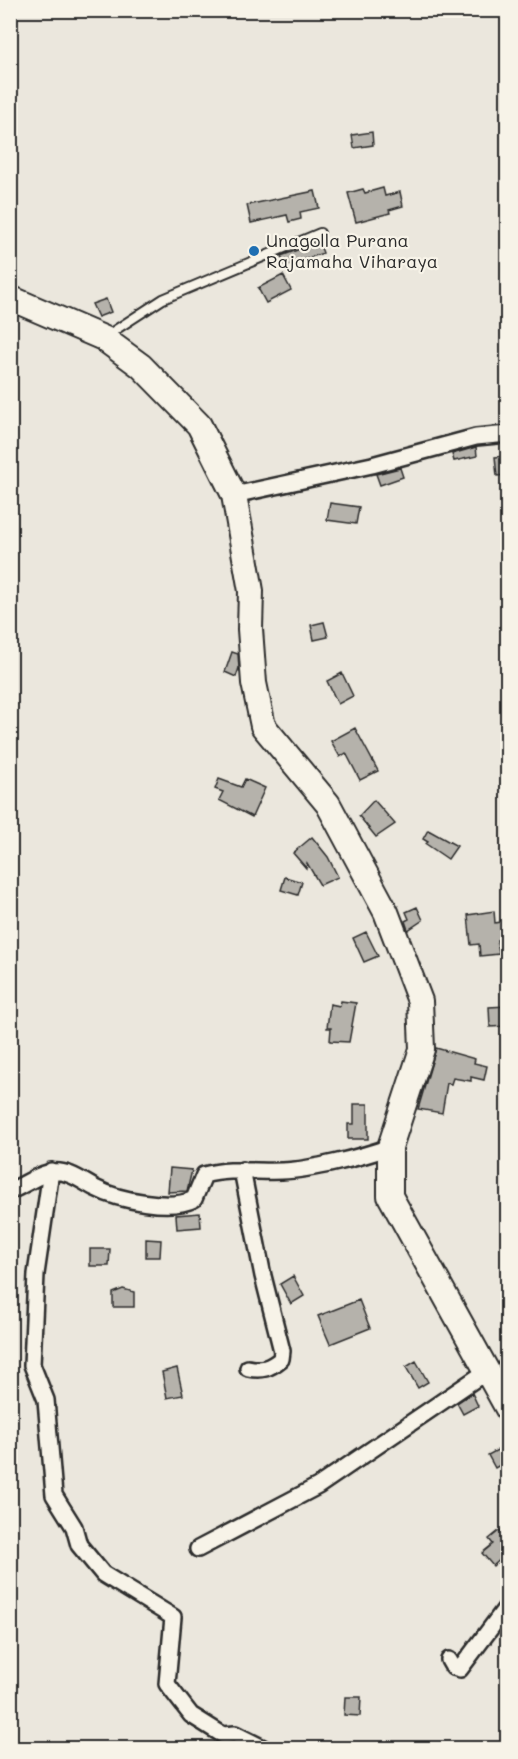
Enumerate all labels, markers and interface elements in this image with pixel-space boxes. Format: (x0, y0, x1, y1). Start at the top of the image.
place label: Unagolla Purana Rajamaha Viharaya (266, 228, 438, 273)
marker: Unagolla Purana Rajamaha Viharaya (247, 244, 261, 258)

